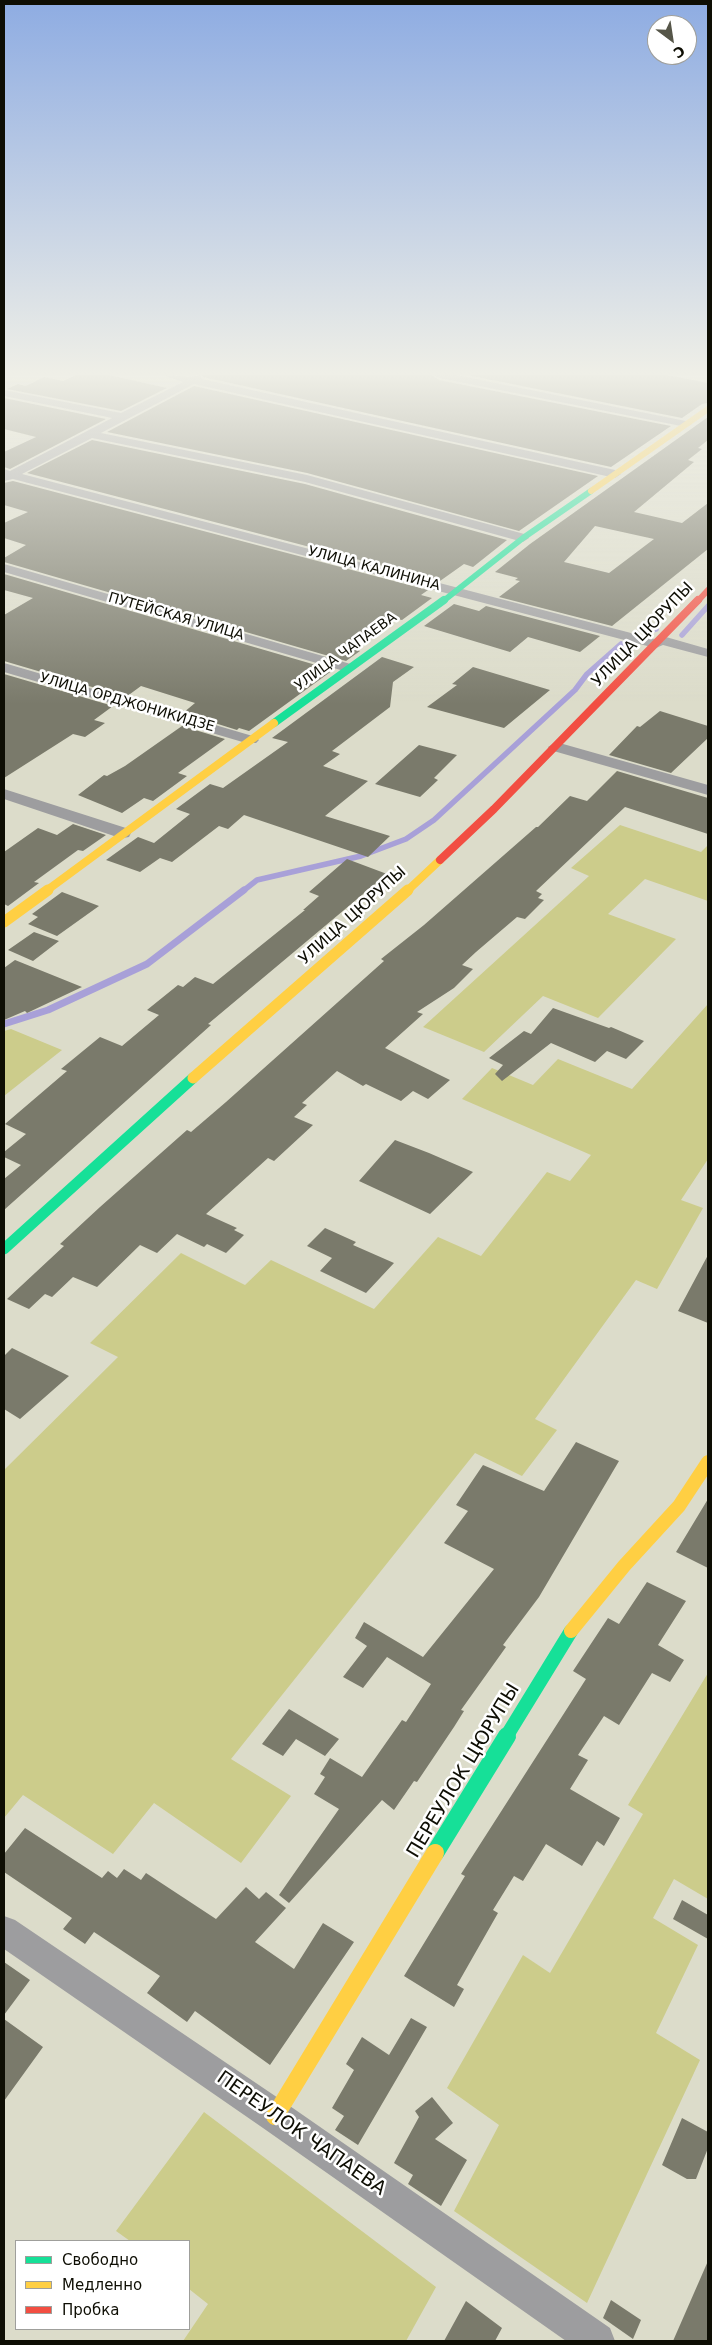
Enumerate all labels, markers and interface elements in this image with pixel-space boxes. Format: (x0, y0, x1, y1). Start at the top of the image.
north arrow (647, 15, 697, 65)
text: С (671, 42, 688, 62)
street label: УЛИЦА КАЛИНИНА (306, 543, 442, 595)
street label: УЛИЦА ЦЮРУПЫ (588, 579, 698, 691)
street label: ПУТЕЙСКАЯ УЛИЦА (106, 590, 246, 644)
street label: УЛИЦА ЧАПАЕВА (292, 609, 400, 695)
street label: УЛИЦА ОРДЖОНИКИДЗЕ (38, 670, 216, 736)
street label: УЛИЦА ЦЮРУПЫ (296, 863, 410, 969)
street label: ПЕРЕУЛОК ЦЮРУПЫ (403, 1680, 525, 1862)
street label: ПЕРЕУЛОК ЧАПАЕВА (212, 2067, 390, 2201)
legend (15, 2240, 190, 2330)
text: Свободно (62, 2251, 138, 2269)
text: Медленно (62, 2276, 142, 2294)
text: Пробка (62, 2301, 119, 2319)

